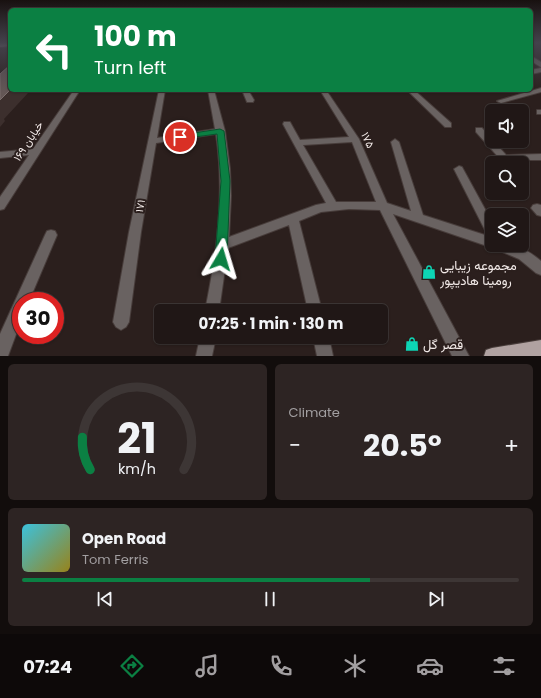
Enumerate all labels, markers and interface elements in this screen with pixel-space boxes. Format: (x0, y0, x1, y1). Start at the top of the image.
text: 100 m (94, 17, 177, 56)
icon: left (28, 24, 80, 76)
text: Turn left (94, 55, 166, 80)
map controls (485, 104, 529, 252)
button: sound (485, 104, 529, 148)
street label: خیابان ۱۶۹ (9, 118, 47, 164)
pin (163, 120, 197, 154)
icon: arrive (169, 126, 191, 148)
street label: ۱۷۵ (357, 129, 379, 151)
button: search (485, 156, 529, 200)
street label: ۱۷۱ (131, 198, 149, 214)
button: layers (485, 208, 529, 252)
position arrow (200, 238, 242, 280)
place label: مجموعه زیبایی رومینا هادیپور (439, 256, 517, 290)
shop icon: مجموعه زیبایی رومینا هادیپور (421, 264, 437, 280)
speed limit sign: 30 (12, 292, 64, 344)
text: 07:25 · 1 min · 130 m (199, 313, 343, 334)
place label: قصر گل (423, 335, 463, 354)
shop icon: قصر گل (404, 336, 420, 352)
text: Climate (289, 403, 340, 422)
text: 21 (118, 409, 157, 468)
text: 20.5° (363, 424, 442, 467)
text: − (289, 430, 301, 461)
text: + (504, 430, 519, 461)
text: km/h (118, 459, 156, 479)
text: Open Road (82, 528, 166, 549)
text: Tom Ferris (82, 550, 149, 569)
icon: previous (94, 588, 116, 610)
icon: pause (259, 588, 281, 610)
icon: next (425, 588, 447, 610)
icon: directions (118, 652, 146, 680)
icon: music (193, 652, 221, 680)
icon: phone (267, 652, 295, 680)
icon: climate (341, 652, 369, 680)
icon: car (416, 652, 444, 680)
icon: filters (490, 652, 518, 680)
text: 07:24 (23, 654, 72, 679)

